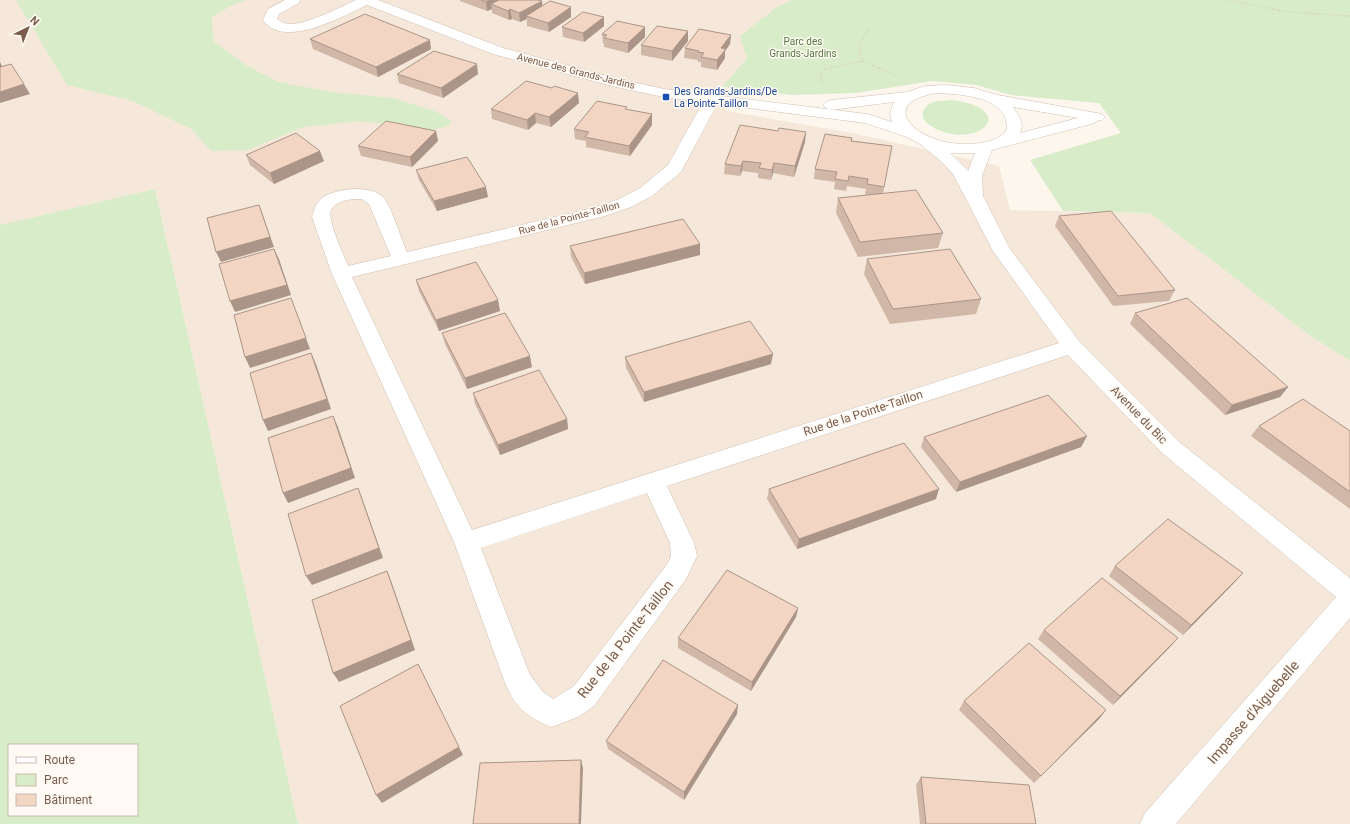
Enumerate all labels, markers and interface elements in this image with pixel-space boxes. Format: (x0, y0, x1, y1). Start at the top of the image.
north arrow (8, 8, 48, 48)
text: N (27, 14, 42, 29)
park label: Parc des Grands-Jardins (769, 36, 837, 59)
street label: Avenue des Grands-Jardins (516, 51, 636, 91)
place label: Des Grands-Jardins/De La Pointe-Taillon (674, 86, 777, 109)
marker: Des Grands-Jardins/De La Pointe-Taillon (661, 92, 671, 102)
street label: Rue de la Pointe-Taillon (517, 199, 621, 237)
street label: Avenue du Bic (1108, 383, 1170, 447)
street label: Rue de la Pointe-Taillon (802, 387, 924, 439)
street label: Rue de la Pointe-Taillon (574, 577, 676, 701)
street label: Impasse d'Aiguebelle (1204, 657, 1302, 767)
legend (8, 744, 138, 816)
text: Route (44, 753, 75, 767)
text: Parc (44, 773, 68, 787)
text: Bâtiment (44, 793, 92, 807)

